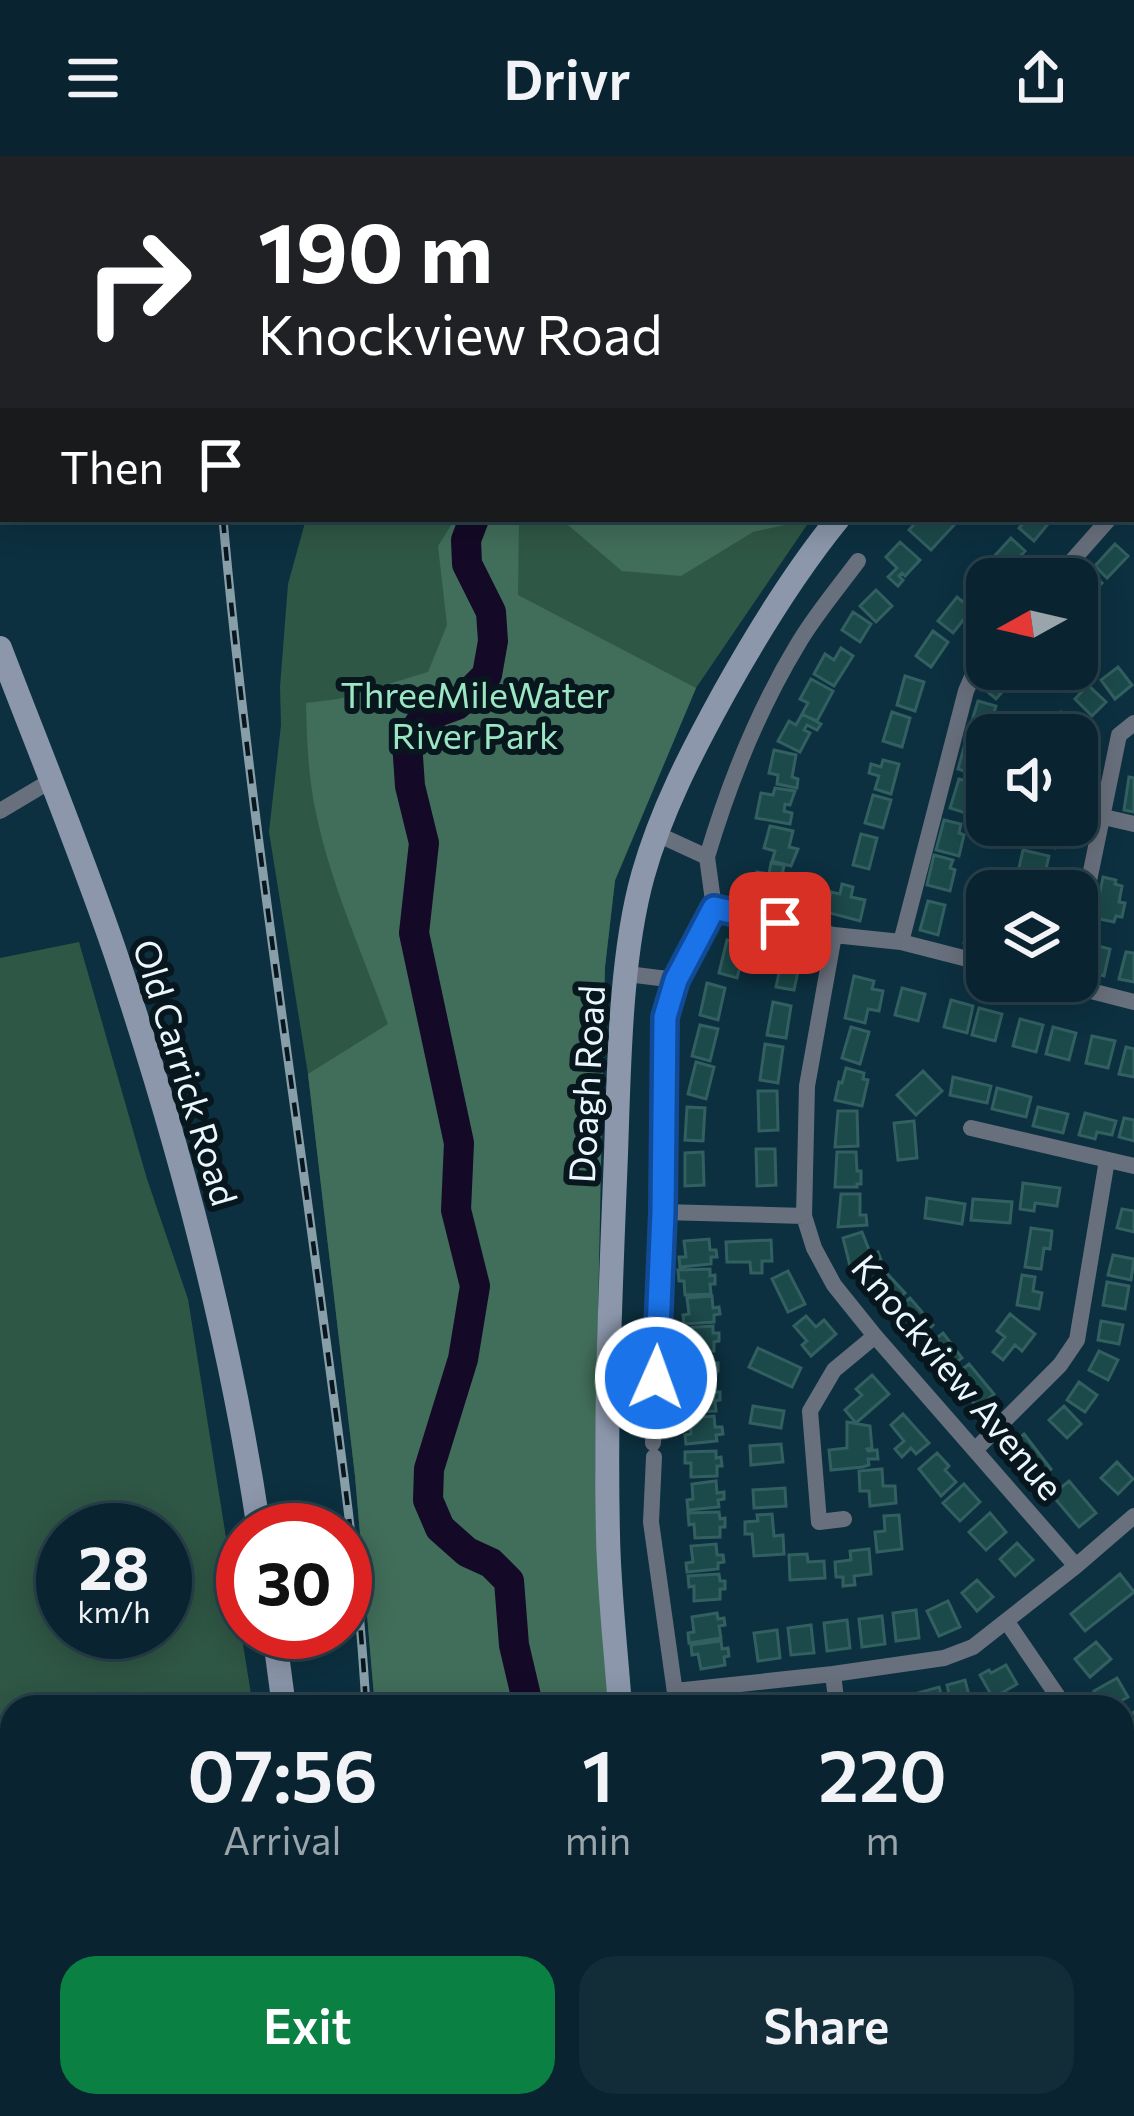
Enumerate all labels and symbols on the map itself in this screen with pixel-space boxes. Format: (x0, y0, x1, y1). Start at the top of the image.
north arrow (966, 558, 1098, 690)
park label: ThreeMileWater River Park (341, 671, 609, 756)
pin (729, 872, 831, 974)
street label: Old Carrick Road (126, 934, 248, 1210)
street label: Doagh Road (558, 984, 612, 1184)
street label: Knockview Avenue (844, 1245, 1074, 1507)
position arrow (593, 1315, 719, 1441)
speed limit sign: 30 (216, 1503, 372, 1659)

